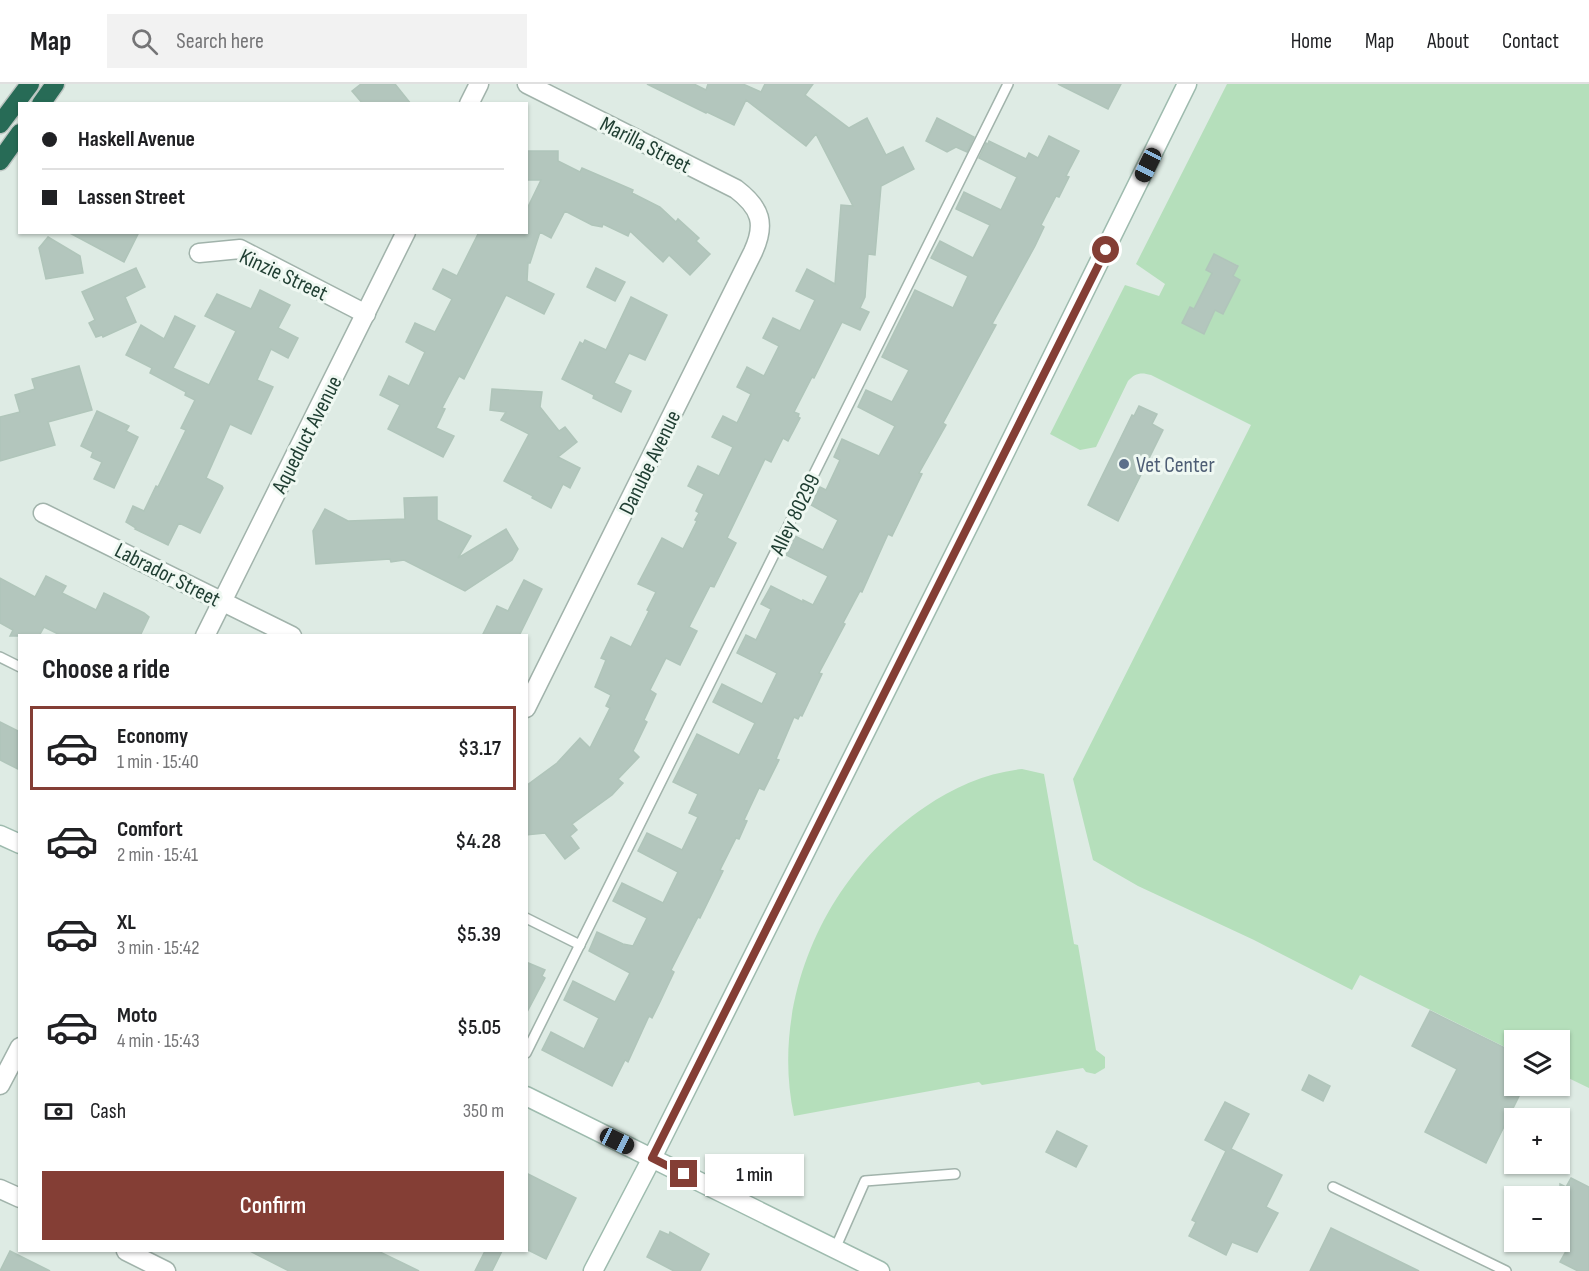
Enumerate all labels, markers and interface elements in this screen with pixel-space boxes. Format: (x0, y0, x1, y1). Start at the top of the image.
search box (107, 14, 527, 68)
text: Map (30, 25, 71, 58)
icon: search (128, 25, 161, 58)
text: Search here (176, 28, 264, 55)
text: Home (1291, 29, 1332, 54)
text: Map (1365, 29, 1394, 54)
text: About (1427, 29, 1469, 54)
text: Contact (1502, 29, 1559, 54)
street label: Marilla Street (595, 111, 696, 180)
text: Haskell Avenue (78, 126, 195, 153)
car (1132, 145, 1164, 185)
text: Lassen Street (78, 184, 185, 211)
route start (1092, 236, 1119, 263)
street label: Kinzie Street (235, 243, 332, 308)
street label: Aqueduct Avenue (266, 372, 348, 499)
street label: Danube Avenue (613, 406, 687, 519)
place label: Vet Center (1136, 452, 1215, 479)
marker: Vet Center (1117, 457, 1131, 471)
street label: Alley 80299 (764, 470, 826, 560)
street label: Labrador Street (110, 537, 225, 614)
text: Choose a ride (42, 654, 170, 686)
icon: car (45, 721, 99, 775)
text: Economy (117, 723, 188, 750)
text: $3.17 (458, 735, 501, 762)
text: 1 min · 15:40 (117, 750, 199, 774)
icon: car (45, 814, 99, 868)
text: Comfort (117, 816, 183, 843)
text: $4.28 (455, 828, 501, 855)
text: 2 min · 15:41 (117, 843, 198, 867)
icon: car (45, 907, 99, 961)
text: XL (117, 909, 136, 936)
text: $5.39 (456, 921, 501, 948)
text: 3 min · 15:42 (117, 936, 200, 960)
icon: car (45, 1000, 99, 1054)
text: Moto (117, 1002, 157, 1029)
text: $5.05 (457, 1014, 501, 1041)
text: 4 min · 15:43 (117, 1029, 200, 1053)
map controls (1504, 1030, 1570, 1252)
button: layers (1504, 1030, 1570, 1096)
icon: cash (42, 1095, 75, 1128)
text: Cash (90, 1098, 126, 1125)
text: 350 m (463, 1099, 504, 1123)
button: + (1504, 1108, 1570, 1174)
car (597, 1125, 637, 1157)
callout: 1 min (705, 1153, 804, 1195)
route end (670, 1160, 697, 1187)
text: 1 min (736, 1163, 773, 1187)
button: Confirm (42, 1171, 504, 1240)
button: − (1504, 1186, 1570, 1252)

